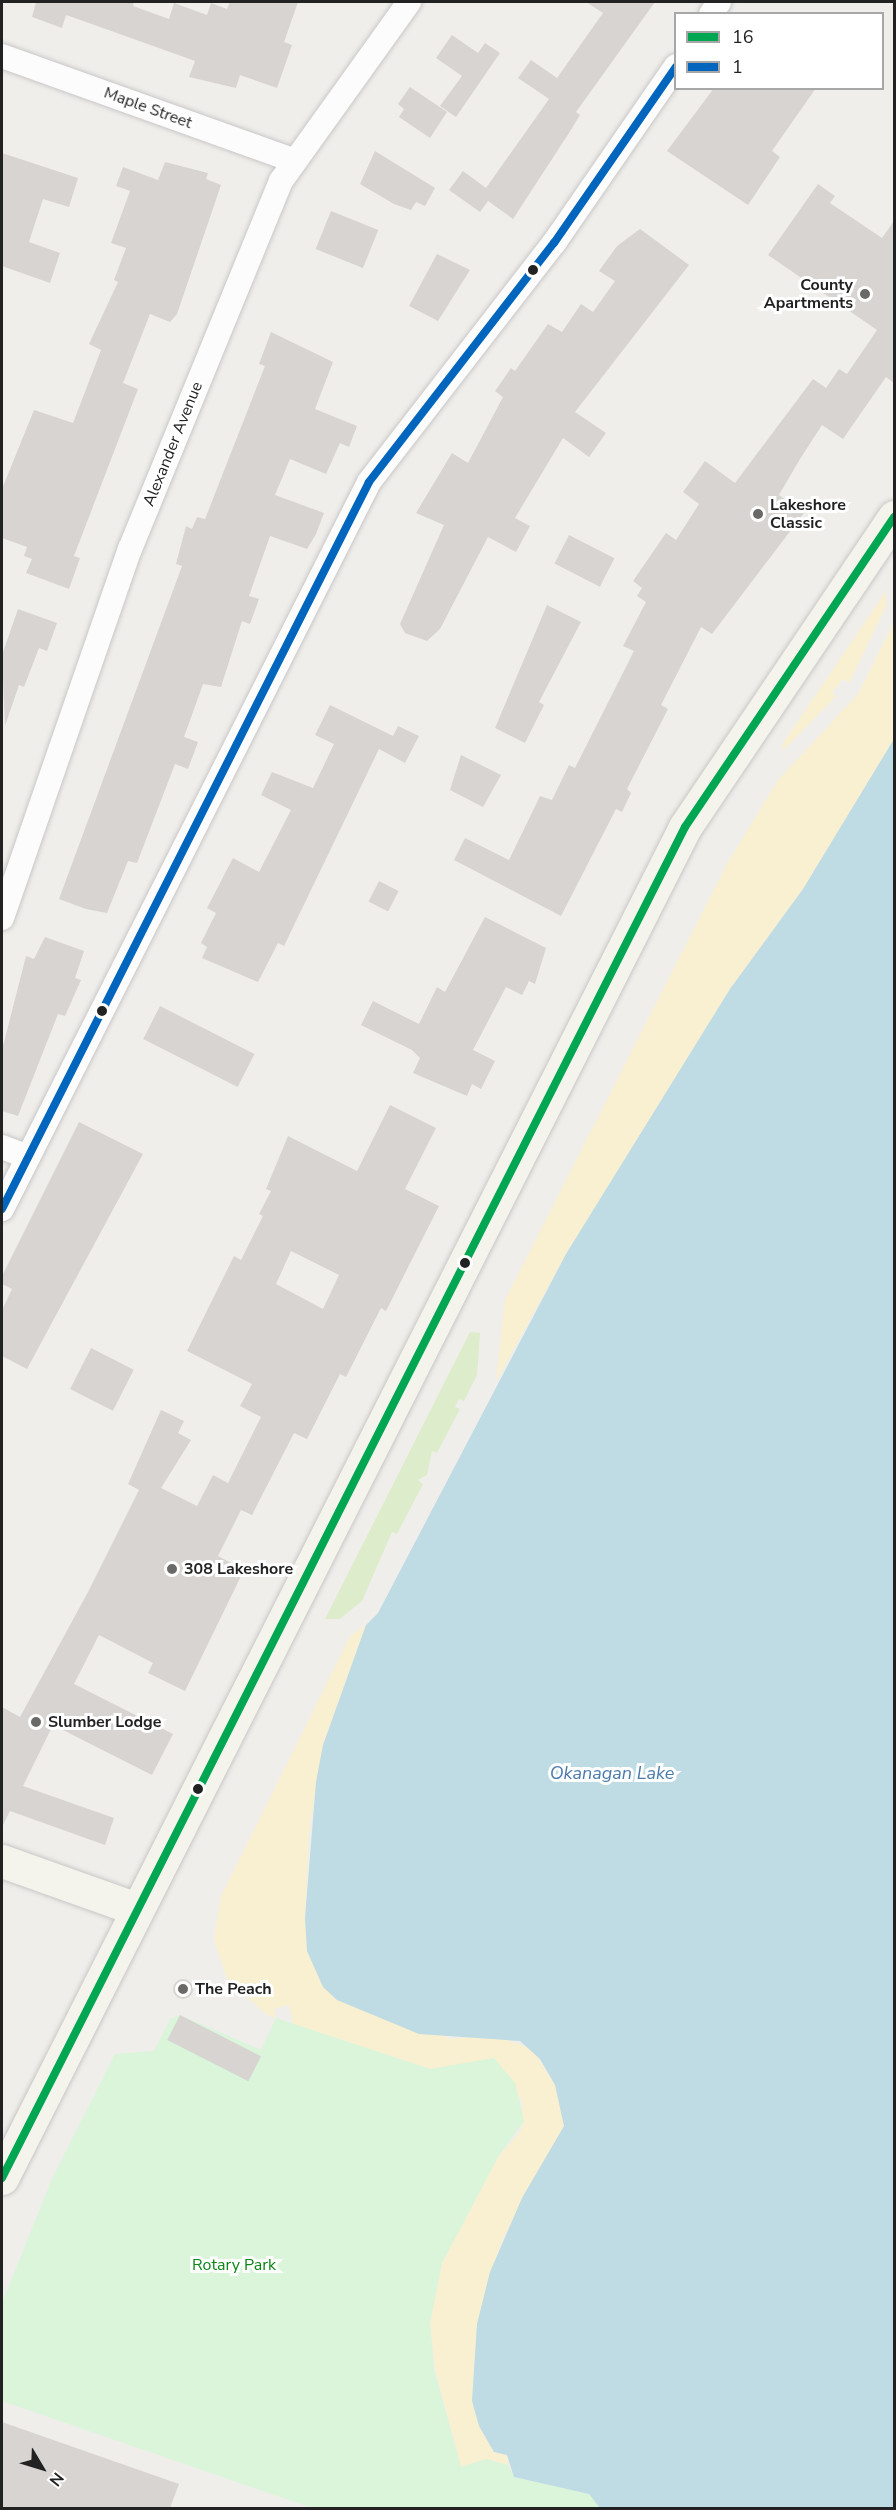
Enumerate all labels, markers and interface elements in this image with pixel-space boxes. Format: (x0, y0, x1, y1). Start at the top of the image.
legend (674, 12, 884, 90)
text: 16 (732, 25, 754, 49)
text: 1 (732, 55, 743, 79)
street label: Maple Street (101, 83, 195, 133)
unlabelled marker (527, 264, 539, 276)
place label: County Apartments (764, 275, 853, 313)
marker: County Apartments (858, 287, 872, 301)
street label: Alexander Avenue (139, 379, 207, 509)
place label: Lakeshore Classic (770, 495, 846, 533)
marker: Lakeshore Classic (751, 507, 765, 521)
unlabelled marker (96, 1005, 108, 1017)
unlabelled marker (459, 1257, 471, 1269)
place label: 308 Lakeshore (184, 1559, 293, 1579)
marker: 308 Lakeshore (165, 1562, 179, 1576)
place label: Slumber Lodge (48, 1712, 161, 1732)
marker: Slumber Lodge (29, 1715, 43, 1729)
water label: Okanagan Lake (550, 1762, 674, 1784)
unlabelled marker (192, 1783, 204, 1795)
place label: The Peach (195, 1979, 272, 1999)
marker: The Peach (176, 1982, 190, 1996)
park label: Rotary Park (192, 2255, 276, 2275)
north arrow (12, 2438, 72, 2498)
text: N (44, 2468, 69, 2491)

